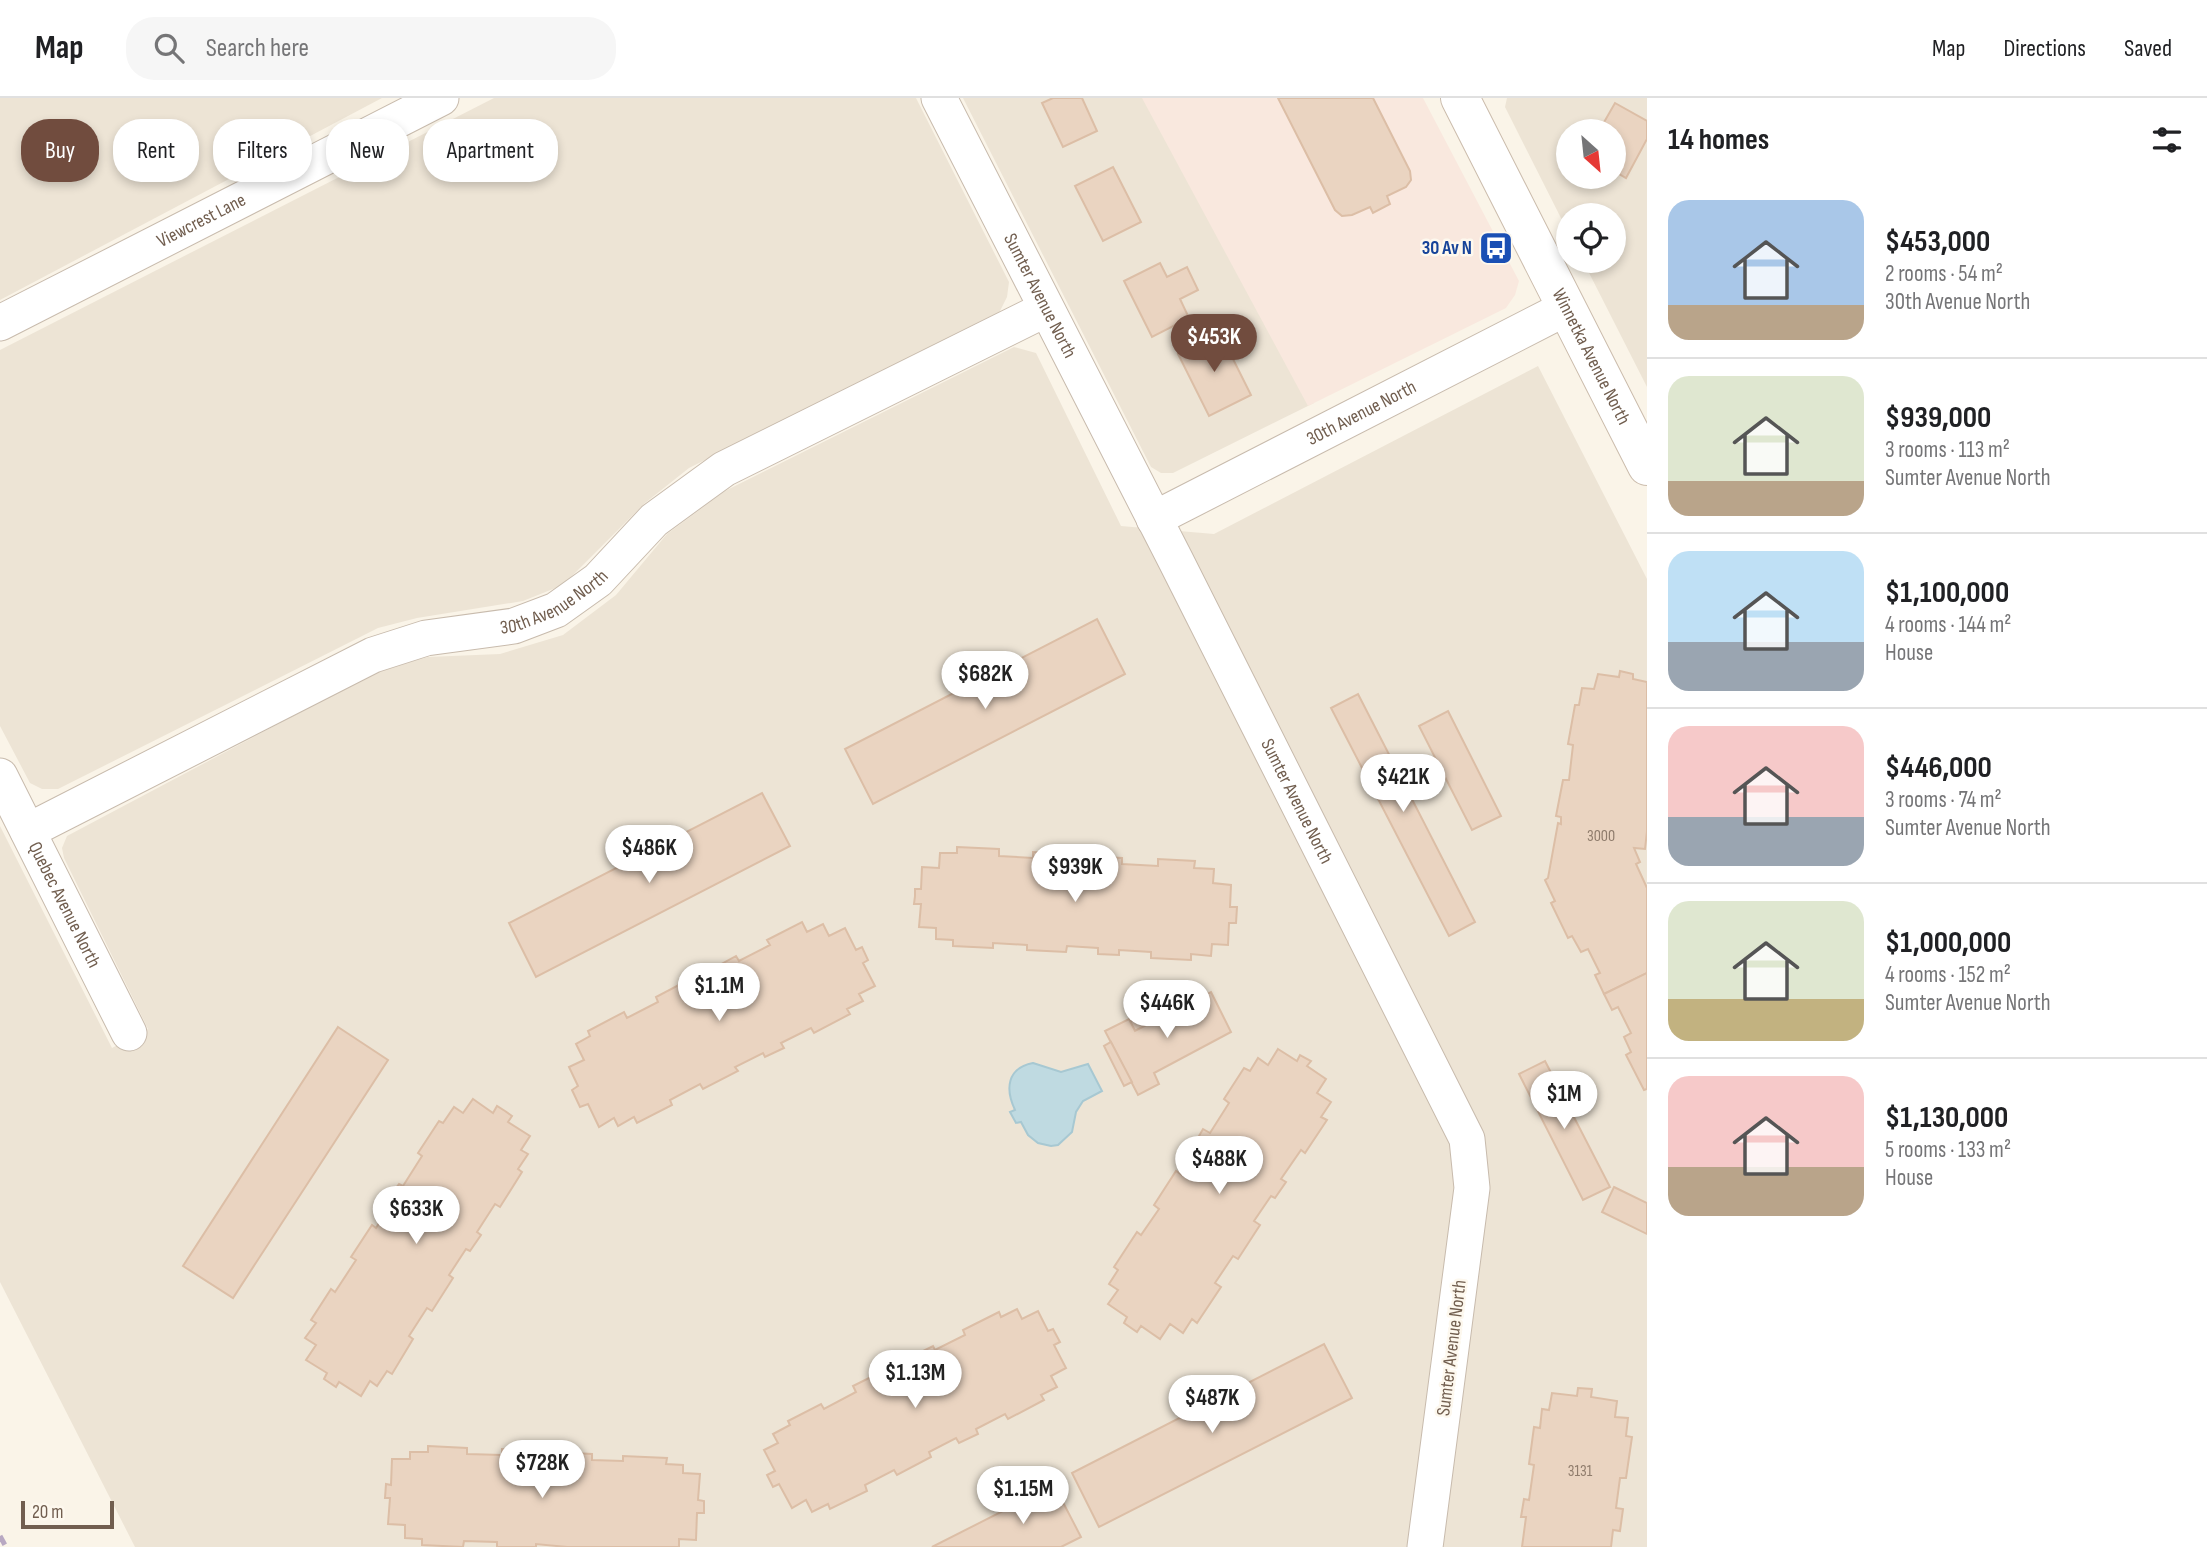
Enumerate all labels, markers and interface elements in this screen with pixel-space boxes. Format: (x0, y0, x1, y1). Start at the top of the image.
search box (126, 17, 616, 80)
text: Map (35, 28, 84, 68)
icon: search (150, 29, 188, 67)
text: Search here (206, 33, 309, 64)
text: Map (1932, 34, 1965, 63)
text: Directions (2003, 34, 2086, 63)
text: Saved (2124, 34, 2172, 63)
chip: Buy (21, 119, 99, 182)
chip: Rent (113, 119, 199, 182)
chip: Filters (213, 119, 312, 182)
chip: New (326, 119, 409, 182)
chip: Apartment (423, 119, 558, 182)
north arrow (1556, 119, 1626, 189)
map controls (1556, 119, 1626, 273)
icon: filters (2148, 121, 2186, 159)
text: 14 homes (1668, 122, 1769, 158)
street label: Viewcrest Lane (153, 188, 249, 252)
button: locate (1556, 203, 1626, 273)
text: $453,000 (1885, 224, 1990, 260)
icon: home (1724, 228, 1808, 312)
street label: Sumter Avenue North (999, 229, 1082, 362)
bus stop icon: 30 Av N (1477, 229, 1515, 267)
place label: 30 Av N (1422, 237, 1472, 260)
text: 2 rooms · 54 m² (1885, 260, 2003, 288)
street label: Winnetka Avenue North (1547, 284, 1636, 429)
text: 30th Avenue North (1885, 288, 2030, 316)
pin: $453K (1165, 314, 1263, 374)
text: $453K (1187, 323, 1241, 351)
street label: 30th Avenue North (1303, 375, 1420, 450)
text: $939,000 (1885, 400, 1991, 436)
icon: home (1724, 404, 1808, 488)
text: 3 rooms · 113 m² (1885, 436, 2010, 464)
text: Sumter Avenue North (1885, 464, 2051, 492)
street label: 30th Avenue North (499, 565, 613, 639)
text: $1,100,000 (1885, 575, 2009, 611)
icon: home (1724, 579, 1808, 663)
text: 4 rooms · 144 m² (1885, 611, 2011, 639)
text: House (1885, 639, 1933, 667)
pin: $682K (936, 652, 1034, 711)
text: $682K (957, 660, 1013, 688)
street label: Sumter Avenue North (1256, 735, 1338, 867)
text: $446,000 (1885, 750, 1992, 786)
pin: $421K (1354, 754, 1452, 814)
icon: home (1724, 754, 1808, 838)
text: $421K (1376, 763, 1430, 791)
text: 3 rooms · 74 m² (1885, 786, 2002, 814)
text: Sumter Avenue North (1885, 814, 2051, 842)
pin: $486K (600, 826, 698, 885)
house number: 3000 (1587, 827, 1615, 846)
text: $486K (621, 834, 677, 862)
street label: Quebec Avenue North (23, 838, 106, 971)
pin: $939K (1026, 844, 1124, 904)
text: $939K (1047, 853, 1103, 881)
text: $1,000,000 (1885, 925, 2011, 961)
icon: home (1724, 929, 1808, 1013)
text: 4 rooms · 152 m² (1885, 961, 2011, 989)
pin: $1.1M (670, 964, 768, 1023)
text: $1.1M (694, 972, 744, 1000)
pin: $446K (1118, 981, 1216, 1040)
text: $446K (1139, 989, 1195, 1017)
text: Sumter Avenue North (1885, 989, 2051, 1017)
pin: $1M (1530, 1072, 1598, 1131)
text: $1M (1546, 1080, 1582, 1108)
text: $1,130,000 (1885, 1100, 2008, 1136)
icon: home (1724, 1104, 1808, 1188)
pin: $488K (1170, 1136, 1268, 1196)
text: 5 rooms · 133 m² (1885, 1136, 2011, 1164)
text: $488K (1191, 1145, 1247, 1173)
text: House (1885, 1164, 1933, 1192)
pin: $633K (367, 1186, 465, 1246)
text: $633K (389, 1195, 443, 1223)
street label: Sumter Avenue North (1432, 1279, 1472, 1417)
pin: $1.13M (858, 1350, 972, 1410)
text: $1.13M (885, 1359, 945, 1387)
pin: $487K (1163, 1376, 1261, 1435)
text: $487K (1185, 1384, 1239, 1412)
pin: $728K (493, 1440, 591, 1500)
text: $728K (515, 1449, 569, 1477)
house number: 3131 (1568, 1462, 1593, 1481)
pin: $1.15M (966, 1466, 1080, 1526)
text: $1.15M (993, 1475, 1053, 1503)
scale bar (21, 1498, 114, 1530)
text: 20 m (32, 1501, 64, 1524)

